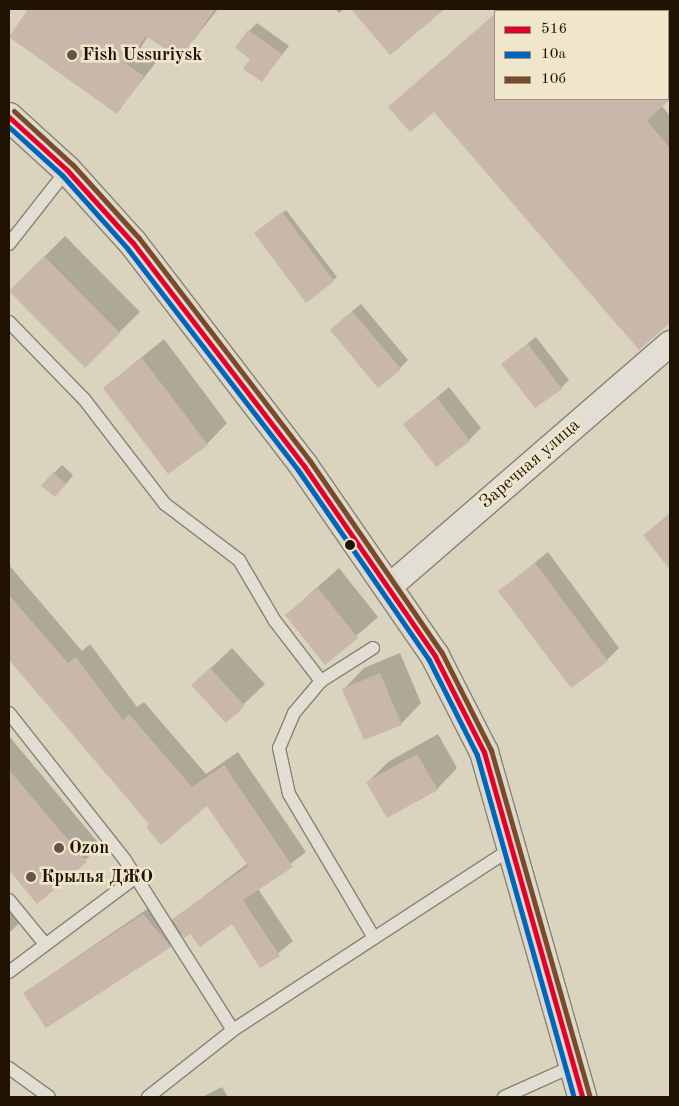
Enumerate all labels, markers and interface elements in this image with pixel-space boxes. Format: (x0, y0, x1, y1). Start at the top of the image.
legend (494, 10, 669, 100)
text: 516 (541, 22, 567, 37)
place label: Fish Ussuriysk (82, 44, 202, 66)
text: 10а (541, 47, 566, 62)
marker: Fish Ussuriysk (66, 49, 78, 61)
text: 10б (541, 72, 566, 87)
street label: Заречная улица (475, 415, 585, 513)
unlabelled marker (345, 540, 355, 550)
place label: Ozon (69, 837, 109, 859)
marker: Ozon (53, 842, 65, 854)
place label: Крылья ДЖО (41, 866, 153, 888)
marker: Крылья ДЖО (25, 871, 37, 883)

